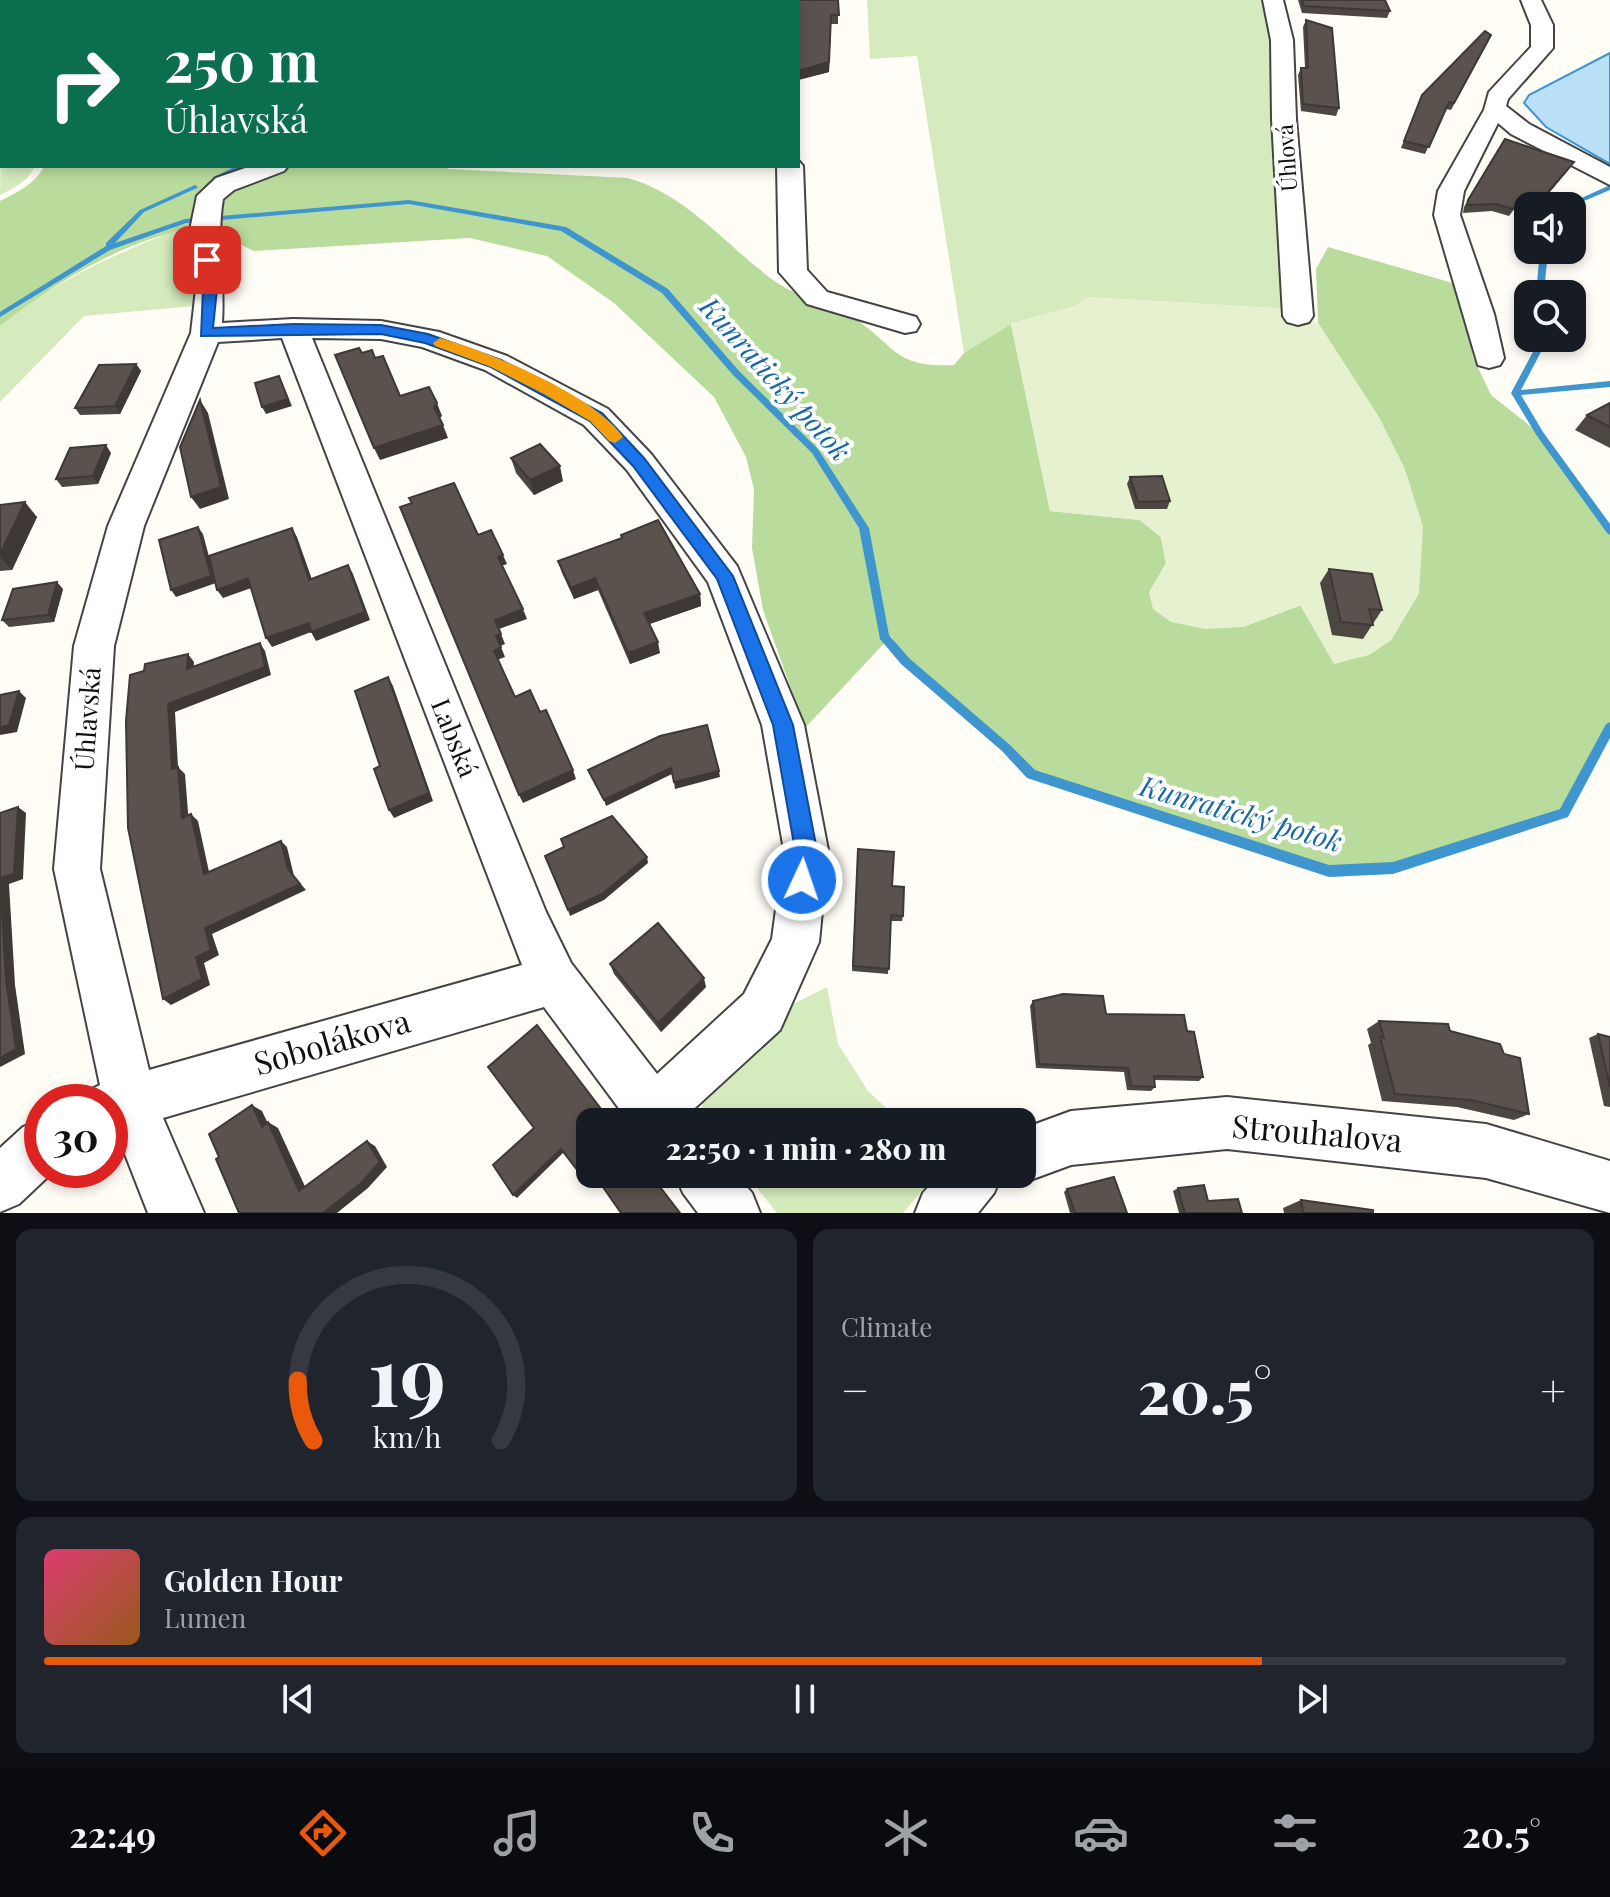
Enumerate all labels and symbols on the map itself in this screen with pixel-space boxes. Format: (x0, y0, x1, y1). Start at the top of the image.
street label: Úhlová (1269, 123, 1303, 193)
pin (173, 226, 241, 294)
water label: Kunratický potok (692, 287, 860, 468)
street label: Úhlavská (65, 666, 108, 772)
street label: Labská (424, 693, 487, 782)
water label: Kunratický potok (1135, 766, 1347, 859)
position arrow (760, 838, 844, 922)
street label: Sobolákova (248, 998, 414, 1083)
speed limit sign: 30 (24, 1084, 128, 1188)
street label: Strouhalova (1230, 1103, 1404, 1160)

